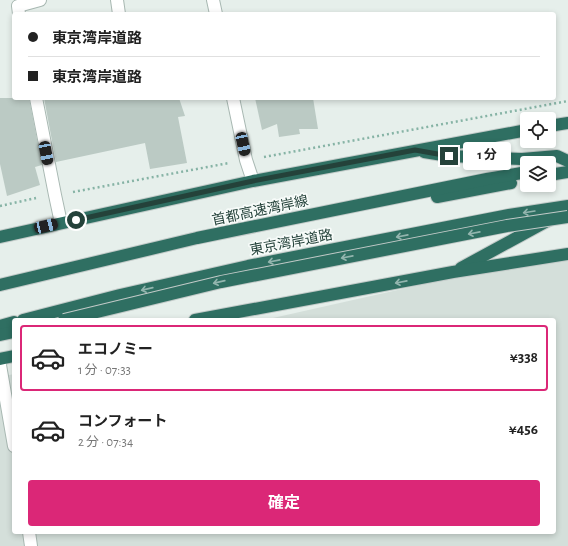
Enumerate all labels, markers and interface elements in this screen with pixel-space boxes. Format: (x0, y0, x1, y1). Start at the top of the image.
text: 東京湾岸道路 (52, 31, 142, 46)
text: 東京湾岸道路 (52, 70, 142, 85)
map controls (520, 112, 556, 192)
button: locate (520, 112, 556, 148)
car (235, 131, 251, 157)
car (38, 140, 54, 166)
callout: 1 分 (463, 142, 511, 170)
route end (440, 147, 458, 165)
text: 1 分 (477, 149, 497, 162)
button: layers (520, 156, 556, 192)
street label: 首都高速湾岸線 (211, 193, 310, 228)
one-way arrow (523, 208, 536, 216)
route start (67, 211, 85, 229)
car (33, 217, 59, 235)
street label: 東京湾岸道路 (248, 227, 334, 258)
one-way arrow (468, 229, 481, 237)
one-way arrow (396, 233, 409, 241)
one-way arrow (341, 254, 354, 262)
one-way arrow (268, 257, 281, 265)
one-way arrow (395, 278, 408, 286)
one-way arrow (213, 279, 226, 287)
one-way arrow (141, 286, 154, 294)
icon: car (30, 340, 66, 376)
text: エコノミー (78, 342, 153, 357)
text: ¥338 (510, 350, 538, 365)
text: 1 分 · 07:33 (78, 364, 131, 377)
icon: car (30, 412, 66, 448)
text: コンフォート (78, 414, 168, 429)
text: ¥456 (509, 422, 538, 437)
text: 2 分 · 07:34 (78, 436, 133, 449)
button: 確定 (28, 480, 540, 526)

